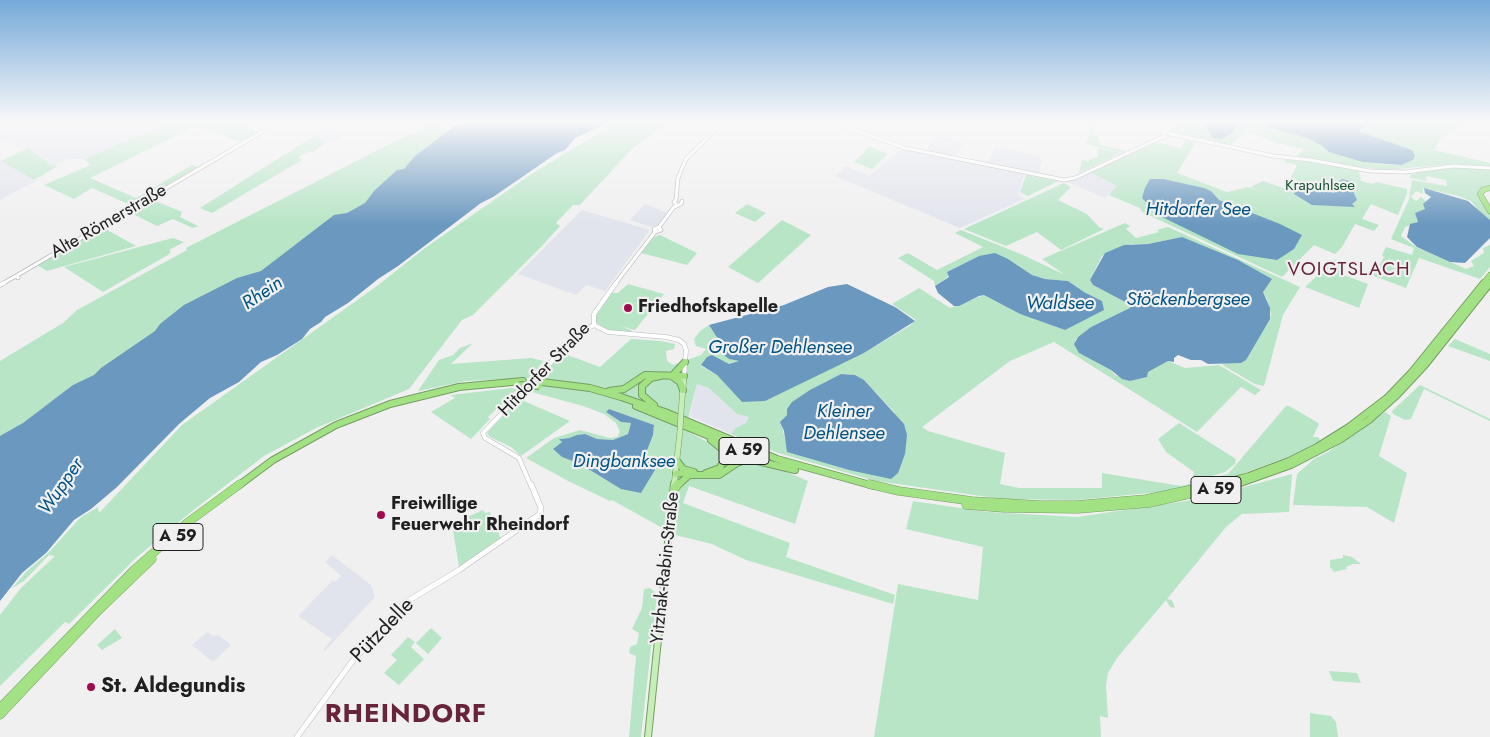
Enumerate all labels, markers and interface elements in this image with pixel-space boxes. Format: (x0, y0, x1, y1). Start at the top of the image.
park label: Krapuhlsee (1285, 177, 1355, 195)
street label: Alte Römerstraße (47, 180, 171, 264)
water label: Hitdorfer See (1145, 199, 1251, 221)
district label: VOIGTSLACH (1286, 259, 1412, 281)
water label: Rhein (238, 272, 288, 316)
water label: Stöckenbergsee (1126, 289, 1250, 311)
water label: Waldsee (1026, 293, 1094, 315)
place label: Friedhofskapelle (638, 297, 778, 319)
marker: Friedhofskapelle (622, 302, 634, 314)
street label: Hitdorfer Straße (495, 318, 595, 422)
water label: Großer Dehlensee (708, 337, 852, 359)
water label: Kleiner Dehlensee (803, 401, 885, 445)
road number: A 59 (719, 438, 769, 464)
water label: Dingbanksee (573, 451, 675, 473)
water label: Wupper (34, 454, 90, 520)
road number: A 59 (1191, 476, 1241, 504)
street label: Yitzhak-Rabin-Straße (647, 491, 685, 645)
place label: Freiwillige Feuerwehr Rheindorf (391, 494, 569, 536)
marker: Freiwillige Feuerwehr Rheindorf (375, 509, 387, 521)
road number: A 59 (153, 524, 203, 550)
street label: Pützdelle (346, 593, 420, 669)
place label: St. Aldegundis (101, 674, 245, 700)
marker: St. Aldegundis (85, 681, 97, 693)
district label: RHEINDORF (324, 700, 488, 732)

